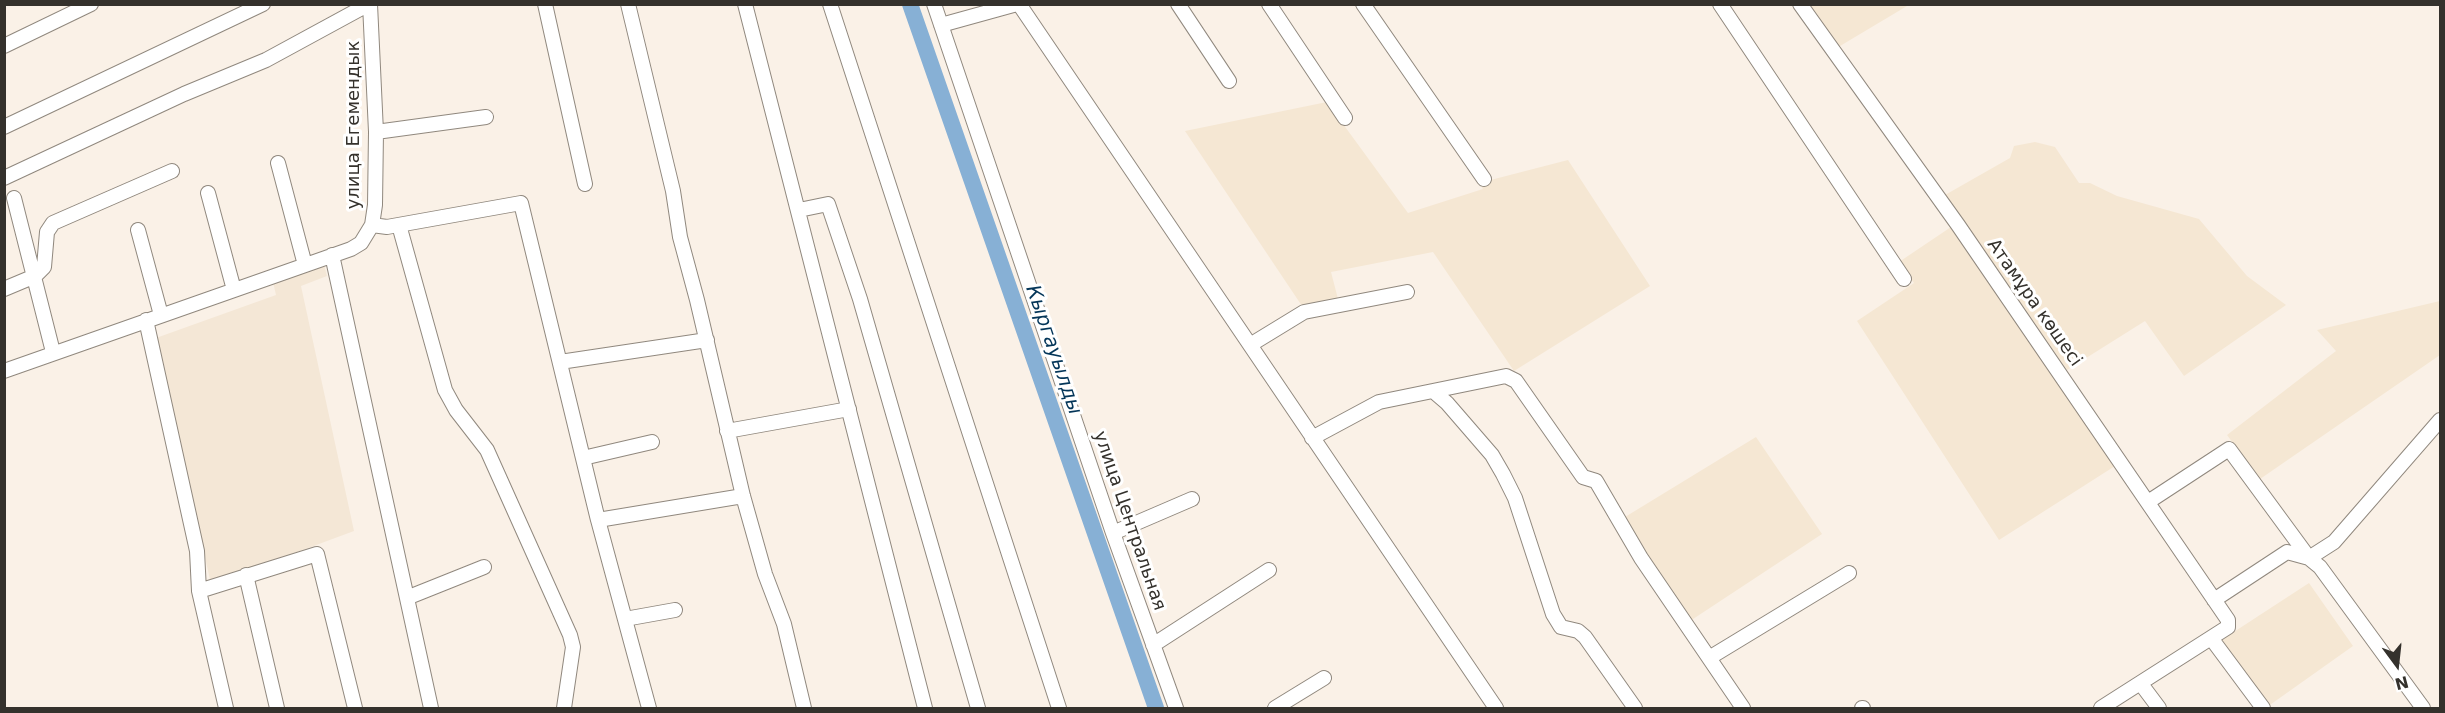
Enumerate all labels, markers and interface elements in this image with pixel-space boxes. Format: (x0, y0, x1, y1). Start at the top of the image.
street label: улица Егемендык (343, 41, 365, 209)
street label: Атамұра көшесі (1982, 235, 2086, 371)
water label: Кыргауылды (1020, 282, 1086, 418)
street label: улица Центральная (1088, 428, 1170, 614)
north arrow (2367, 635, 2427, 695)
text: N (2393, 672, 2411, 694)

